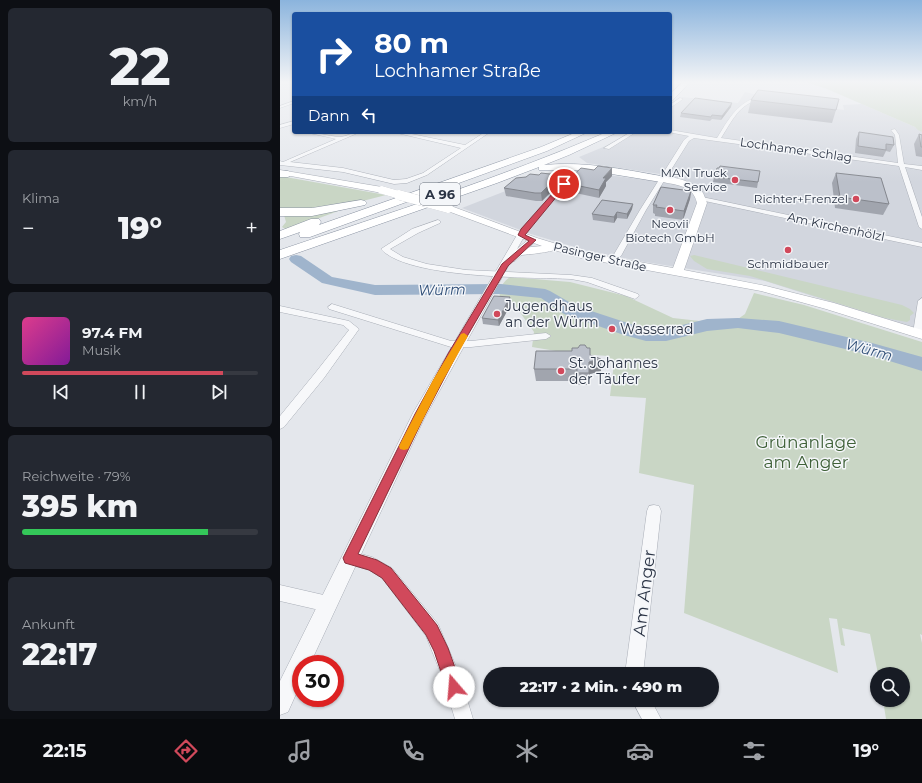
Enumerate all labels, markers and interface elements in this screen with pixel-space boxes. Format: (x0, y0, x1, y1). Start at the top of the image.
text: 80 m (374, 26, 449, 60)
icon: right (308, 28, 360, 80)
text: 22 (109, 35, 171, 98)
text: Lochhamer Straße (374, 60, 541, 82)
text: km/h (123, 93, 157, 109)
icon: left (358, 104, 380, 126)
text: Dann (308, 106, 350, 125)
street label: Lochhamer Schlag (739, 134, 853, 165)
place label: MAN Truck Service (661, 165, 728, 194)
pin (547, 167, 581, 201)
icon: arrive (553, 173, 575, 195)
marker: MAN Truck Service (730, 175, 740, 185)
road number: A 96 (420, 183, 460, 205)
text: Klima (22, 190, 60, 206)
place label: Richter+Frenzel (754, 191, 848, 206)
marker: Richter+Frenzel (851, 194, 861, 204)
marker: Neovii Biotech GmbH (665, 205, 675, 215)
street label: Am Kirchenhölzl (786, 209, 886, 244)
text: 19° (118, 210, 162, 247)
text: − (22, 215, 35, 242)
text: + (245, 215, 258, 242)
place label: Neovii Biotech GmbH (625, 216, 715, 245)
street label: Pasinger Straße (552, 239, 648, 275)
marker: Schmidbauer (783, 245, 793, 255)
place label: Schmidbauer (747, 256, 829, 271)
water label: Würm (418, 280, 466, 299)
place label: Jugendhaus an der Würm (504, 297, 599, 331)
marker: Jugendhaus an der Würm (492, 309, 502, 319)
place label: Wasserrad (620, 320, 693, 338)
text: 97.4 FM (82, 323, 143, 342)
marker: Wasserrad (607, 324, 617, 334)
water label: Würm (844, 334, 895, 365)
text: Musik (82, 342, 121, 358)
place label: St. Johannes der Täufer (569, 354, 658, 388)
marker: St. Johannes der Täufer (556, 366, 566, 376)
icon: previous (50, 381, 72, 403)
icon: pause (129, 381, 151, 403)
icon: next (208, 381, 230, 403)
park label: Grünanlage am Anger (756, 432, 856, 472)
text: Reichweite · 79% (22, 468, 130, 484)
text: 395 km (22, 488, 138, 525)
street label: Am Anger (629, 548, 659, 637)
text: Ankunft (22, 616, 75, 632)
text: 22:17 (22, 636, 98, 673)
speed limit sign: 30 (292, 655, 344, 707)
position arrow (433, 666, 475, 708)
map controls (870, 667, 910, 707)
button: search (870, 667, 910, 707)
text: 22:17 · 2 Min. · 490 m (520, 677, 682, 696)
icon: directions (172, 737, 200, 765)
icon: music (286, 737, 314, 765)
icon: phone (399, 737, 427, 765)
icon: climate (513, 737, 541, 765)
icon: car (626, 737, 654, 765)
icon: filters (740, 737, 768, 765)
text: 22:15 (43, 740, 86, 762)
text: 19° (853, 740, 879, 762)

